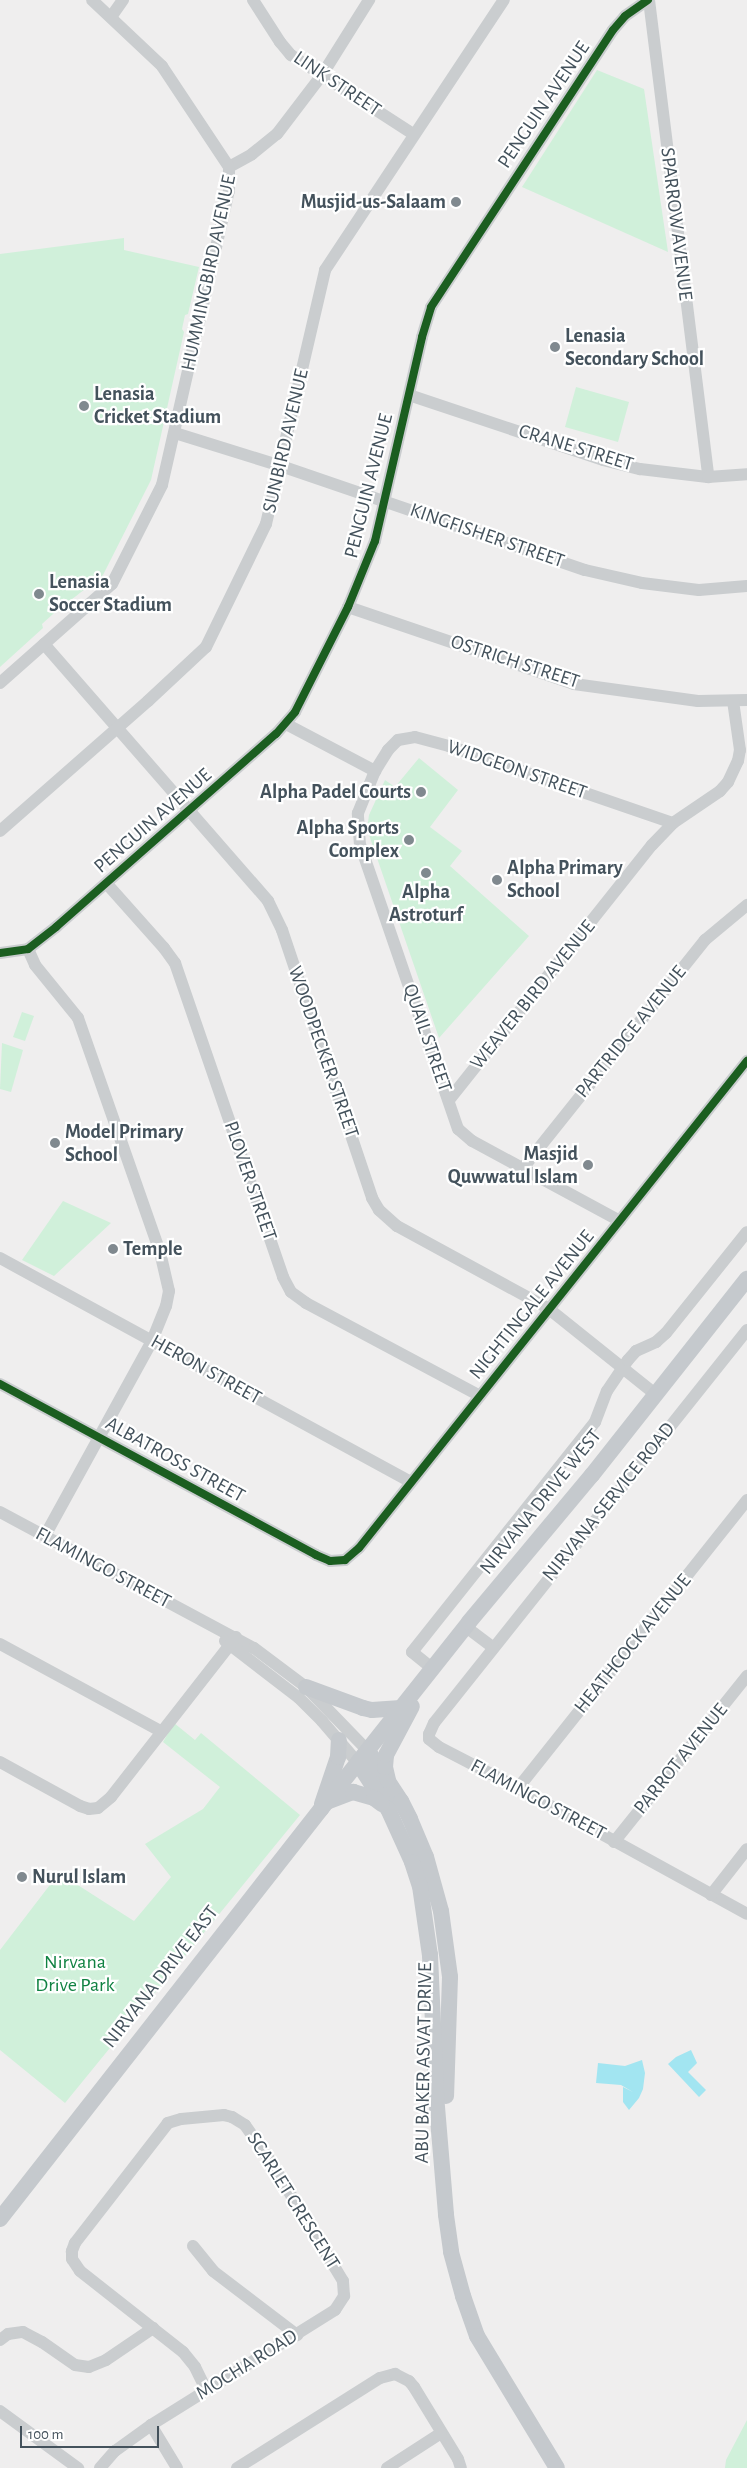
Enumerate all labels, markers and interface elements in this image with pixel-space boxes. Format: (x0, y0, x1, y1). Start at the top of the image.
street label: PENGUIN AVENUE (493, 37, 595, 173)
street label: LINK STREET (289, 46, 385, 122)
street label: SPARROW AVENUE (655, 146, 697, 302)
street label: HUMMINGBIRD AVENUE (177, 173, 241, 373)
place label: Musjid-us-Salaam (301, 190, 446, 214)
marker: Musjid-us-Salaam (450, 196, 462, 208)
place label: Lenasia Secondary School (565, 324, 704, 371)
marker: Lenasia Secondary School (549, 341, 561, 353)
street label: SUNBIRD AVENUE (258, 367, 314, 515)
place label: Lenasia Cricket Stadium (94, 382, 221, 429)
marker: Lenasia Cricket Stadium (78, 400, 90, 412)
street label: PENGUIN AVENUE (339, 411, 399, 561)
street label: CRANE STREET (516, 419, 636, 477)
street label: KINGFISHER STREET (407, 498, 567, 574)
place label: Lenasia Soccer Stadium (49, 570, 172, 617)
marker: Lenasia Soccer Stadium (33, 588, 45, 600)
street label: OSTRICH STREET (447, 630, 583, 694)
street label: WIDGEON STREET (444, 735, 590, 805)
street label: PENGUIN AVENUE (89, 763, 217, 879)
place label: Alpha Padel Courts (260, 780, 411, 804)
marker: Alpha Padel Courts (415, 786, 427, 798)
place label: Alpha Sports Complex (296, 816, 399, 863)
marker: Alpha Sports Complex (403, 834, 415, 846)
place label: Alpha Primary School (507, 856, 623, 903)
marker: Alpha Astroturf (420, 867, 432, 879)
marker: Alpha Primary School (491, 874, 503, 886)
place label: Alpha Astroturf (389, 881, 463, 928)
street label: WEAVER BIRD AVENUE (465, 915, 601, 1075)
street label: PARTRIDGE AVENUE (570, 961, 692, 1103)
street label: WOODPECKER STREET (282, 963, 364, 1141)
street label: QUAIL STREET (397, 981, 457, 1095)
street label: PLOVER STREET (218, 1118, 282, 1244)
place label: Model Primary School (65, 1120, 183, 1167)
marker: Model Primary School (49, 1137, 61, 1149)
place label: Masjid Quwwatul Islam (448, 1142, 578, 1189)
marker: Masjid Quwwatul Islam (582, 1159, 594, 1171)
street label: NIGHTINGALE AVENUE (464, 1225, 600, 1385)
place label: Temple (123, 1237, 182, 1261)
marker: Temple (107, 1243, 119, 1255)
street label: HERON STREET (146, 1330, 266, 1410)
street label: ALBATROSS STREET (101, 1412, 249, 1508)
street label: NIRVANA SERVICE ROAD (537, 1418, 681, 1586)
street label: NIRVANA DRIVE WEST (475, 1424, 607, 1580)
street label: FLAMINGO STREET (31, 1522, 175, 1614)
street label: HEATHCOCK AVENUE (569, 1569, 697, 1719)
street label: PARROT AVENUE (629, 1699, 733, 1819)
street label: FLAMINGO STREET (466, 1754, 610, 1846)
place label: Nurul Islam (32, 1865, 126, 1889)
marker: Nurul Islam (16, 1871, 28, 1883)
street label: NIRVANA DRIVE EAST (98, 1901, 224, 2053)
park label: Nirvana Drive Park (35, 1950, 115, 1997)
street label: ABU BAKER ASVAT DRIVE (410, 1962, 438, 2164)
street label: SCARLET CRESCENT (241, 2128, 345, 2274)
street label: MOCHA ROAD (192, 2324, 302, 2406)
scale bar (22, 2416, 161, 2448)
text: 100 m (28, 2427, 63, 2442)

